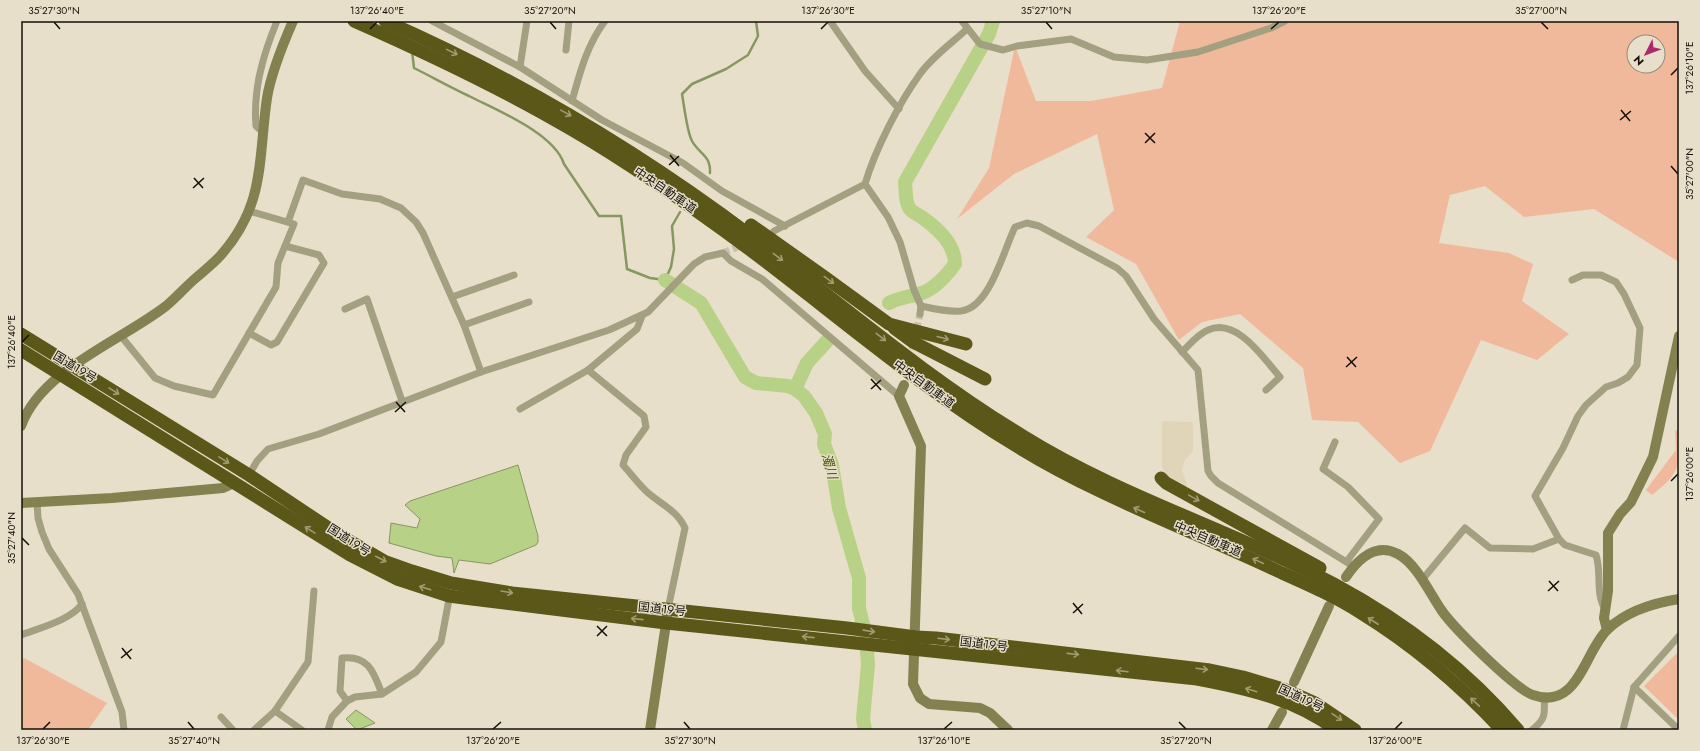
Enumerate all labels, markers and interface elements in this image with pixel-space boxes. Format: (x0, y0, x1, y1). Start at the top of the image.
text: 35°27'30"N (28, 3, 80, 18)
text: 137°26'40"E (350, 3, 404, 18)
text: 35°27'20"N (524, 3, 576, 18)
text: 137°26'30"E (801, 3, 855, 18)
text: 35°27'10"N (1021, 3, 1071, 18)
text: 137°26'20"E (1252, 3, 1306, 18)
text: 35°27'00"N (1515, 3, 1567, 18)
north arrow (1626, 34, 1666, 74)
text: 137°26'10"E (1682, 42, 1697, 94)
one-way arrow (445, 49, 457, 56)
text: N (1630, 52, 1647, 69)
one-way arrow (560, 109, 572, 117)
text: 35°27'00"N (1682, 148, 1697, 200)
street label: 中央自動車道 (630, 162, 700, 218)
one-way arrow (773, 252, 784, 261)
one-way arrow (823, 275, 834, 284)
text: 137°26'40"E (4, 315, 19, 369)
one-way arrow (875, 332, 886, 341)
one-way arrow (936, 335, 949, 342)
street label: 国道19号 (50, 347, 100, 387)
street label: 中央自動車道 (890, 356, 958, 412)
one-way arrow (108, 387, 119, 395)
text: 137°26'00"E (1682, 447, 1697, 501)
water label: 濁川 (817, 451, 843, 483)
one-way arrow (218, 456, 230, 464)
one-way arrow (1188, 495, 1200, 503)
one-way arrow (1133, 506, 1145, 513)
text: 35°27'40"N (4, 512, 19, 564)
street label: 中央自動車道 (1171, 517, 1245, 561)
street label: 国道19号 (324, 520, 374, 560)
one-way arrow (304, 525, 316, 533)
one-way arrow (375, 556, 387, 563)
one-way arrow (1253, 557, 1265, 564)
one-way arrow (419, 584, 432, 591)
one-way arrow (500, 588, 513, 596)
street label: 国道19号 (637, 598, 687, 620)
one-way arrow (631, 616, 644, 623)
one-way arrow (1368, 617, 1379, 625)
one-way arrow (862, 627, 875, 635)
street label: 国道19号 (959, 632, 1009, 656)
one-way arrow (802, 633, 815, 641)
one-way arrow (937, 635, 950, 643)
one-way arrow (1066, 651, 1079, 658)
one-way arrow (1195, 665, 1208, 673)
one-way arrow (1116, 667, 1129, 675)
street label: 国道19号 (1275, 680, 1327, 716)
one-way arrow (1244, 686, 1257, 693)
one-way arrow (1470, 697, 1480, 707)
one-way arrow (1331, 712, 1342, 721)
text: 137°26'30"E (16, 733, 70, 748)
text: 35°27'40"N (168, 733, 220, 748)
text: 137°26'20"E (466, 733, 520, 748)
text: 35°27'30"N (664, 733, 716, 748)
text: 137°26'10"E (918, 733, 970, 748)
text: 35°27'20"N (1160, 733, 1212, 748)
text: 137°26'00"E (1368, 733, 1422, 748)

